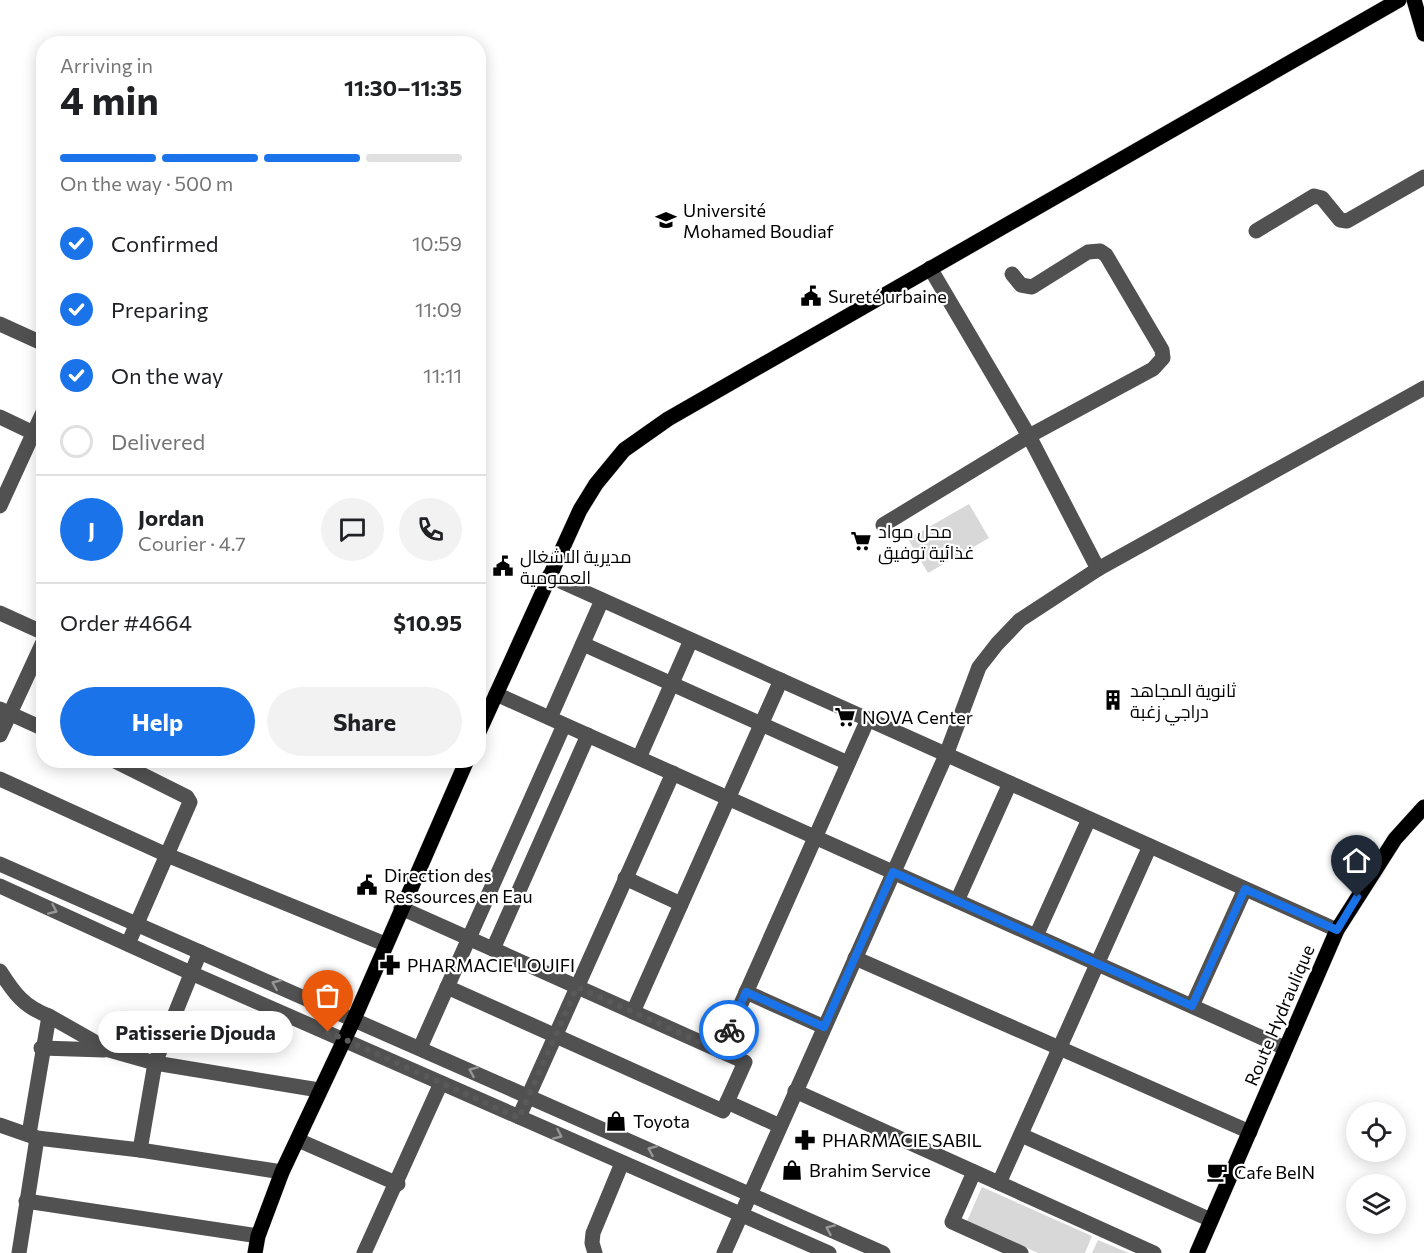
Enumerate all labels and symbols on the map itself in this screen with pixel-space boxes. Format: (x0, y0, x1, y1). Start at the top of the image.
place label: Université Mohamed Boudiaf (683, 199, 835, 242)
school or university icon: Université Mohamed Boudiaf (654, 208, 678, 232)
public building icon: Sureté urbaine (799, 284, 823, 308)
place label: Sureté urbaine (828, 285, 947, 307)
place label: محل مواد غذائية توفيق (878, 520, 975, 565)
supermarket icon: محل مواد غذائية توفيق (849, 529, 873, 553)
place label: مديرية الاشغال العمومية (520, 545, 632, 589)
public building icon: مديرية الاشغال العمومية (491, 554, 515, 578)
place label: ثانوية المجاهد دراجي زغبة (1130, 679, 1236, 726)
building icon: ثانوية المجاهد دراجي زغبة (1101, 688, 1125, 712)
supermarket icon: NOVA Center (833, 705, 857, 729)
place label: NOVA Center (862, 706, 973, 728)
pin (1331, 835, 1382, 897)
place label: Direction des Ressources en Eau (384, 864, 532, 907)
public building icon: Direction des Ressources en Eau (355, 873, 379, 897)
one-way arrow (47, 903, 58, 915)
street label: Route Hydraulique (1239, 941, 1319, 1089)
pharmacy icon: PHARMACIE LOUIFI (378, 953, 402, 977)
place label: PHARMACIE LOUIFI (407, 954, 575, 976)
pin (302, 970, 353, 1032)
one-way arrow (271, 979, 282, 991)
courier (699, 1000, 759, 1060)
callout: Patisserie Djouda (97, 1011, 292, 1053)
one-way arrow (469, 1067, 480, 1079)
shop icon: Toyota (604, 1109, 628, 1133)
place label: Toyota (633, 1110, 690, 1132)
one-way arrow (551, 1127, 562, 1139)
pharmacy icon: PHARMACIE SABIL (793, 1128, 817, 1152)
place label: PHARMACIE SABIL (822, 1129, 982, 1151)
one-way arrow (647, 1145, 658, 1157)
shop icon: Brahim Service (780, 1158, 804, 1182)
place label: Brahim Service (809, 1159, 931, 1181)
cafe icon: Cafe BeIN (1205, 1160, 1229, 1184)
place label: Cafe BeIN (1234, 1161, 1315, 1183)
one-way arrow (825, 1225, 836, 1237)

